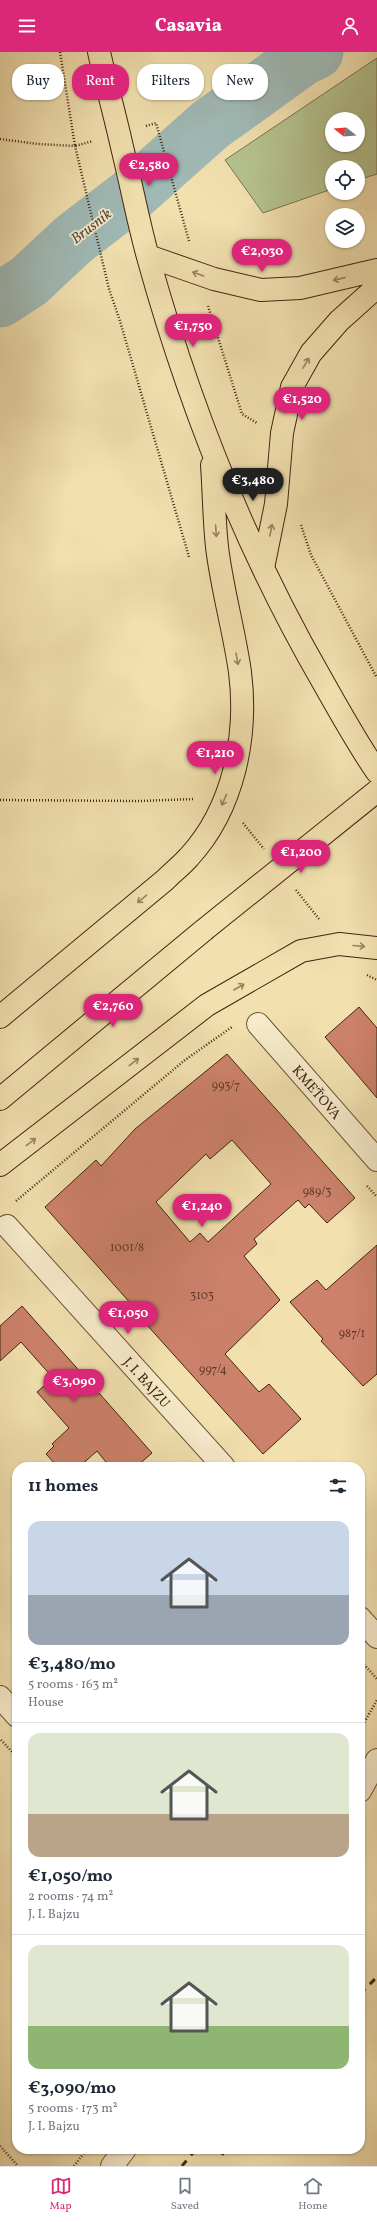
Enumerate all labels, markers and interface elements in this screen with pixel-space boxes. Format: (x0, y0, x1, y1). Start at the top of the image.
text: Casavia (155, 14, 222, 39)
icon: menu (16, 15, 38, 37)
icon: person (339, 15, 361, 37)
chip: Buy (12, 64, 64, 100)
chip: Rent (72, 64, 129, 100)
chip: Filters (137, 64, 204, 100)
chip: New (212, 64, 268, 100)
north arrow (325, 112, 365, 152)
map controls (325, 112, 365, 248)
pin: €2,580 (116, 153, 182, 187)
text: €2,580 (128, 157, 170, 175)
button: locate (325, 160, 365, 200)
water label: Brusník (67, 204, 117, 250)
button: layers (325, 208, 365, 248)
pin: €2,030 (229, 239, 295, 273)
text: €2,030 (241, 243, 283, 261)
one-way arrow (193, 269, 205, 277)
one-way arrow (333, 276, 346, 283)
pin: €1,750 (160, 314, 226, 348)
text: €1,750 (174, 318, 212, 336)
one-way arrow (302, 357, 310, 369)
pin: €1,520 (269, 387, 335, 421)
text: €1,520 (282, 391, 322, 409)
pin: €3,480 (220, 468, 286, 502)
text: €3,480 (232, 472, 274, 490)
one-way arrow (213, 524, 220, 537)
one-way arrow (267, 524, 275, 537)
one-way arrow (233, 652, 241, 665)
pin: €1,210 (182, 741, 248, 775)
text: €1,210 (196, 745, 234, 763)
one-way arrow (220, 794, 227, 806)
pin: €1,200 (268, 840, 334, 874)
text: €1,200 (280, 844, 322, 862)
one-way arrow (137, 895, 148, 904)
one-way arrow (352, 942, 365, 950)
one-way arrow (233, 982, 245, 990)
pin: €2,760 (80, 994, 146, 1028)
text: €2,760 (93, 998, 133, 1016)
one-way arrow (128, 1058, 139, 1066)
street label: KMEŤOVA (287, 1061, 346, 1124)
house number: 993/7 (212, 1078, 240, 1094)
one-way arrow (25, 1137, 36, 1146)
house number: 989/3 (303, 1184, 331, 1200)
pin: €1,240 (169, 1194, 235, 1228)
text: €1,240 (182, 1198, 222, 1216)
house number: 1001/8 (110, 1240, 144, 1256)
house number: 3103 (190, 1288, 214, 1304)
pin: €1,050 (95, 1301, 161, 1335)
text: €1,050 (108, 1305, 148, 1323)
house number: 987/1 (339, 1326, 365, 1342)
street label: J. I. BAJZU (118, 1353, 174, 1413)
house number: 997/4 (199, 1362, 227, 1378)
pin: €3,090 (41, 1369, 107, 1403)
text: €3,090 (52, 1373, 96, 1391)
text: 11 homes (28, 1475, 98, 1498)
icon: filters (327, 1475, 349, 1497)
icon: home (153, 1547, 225, 1619)
text: €3,480/mo (28, 1653, 115, 1676)
text: 5 rooms · 163 m² (28, 1676, 118, 1694)
text: House (28, 1694, 64, 1712)
icon: home (153, 1759, 225, 1831)
text: €1,050/mo (28, 1865, 113, 1888)
text: 2 rooms · 74 m² (28, 1888, 113, 1906)
text: J. I. Bajzu (28, 1906, 80, 1924)
icon: home (153, 1971, 225, 2043)
text: €3,090/mo (28, 2077, 116, 2100)
text: 5 rooms · 173 m² (28, 2100, 118, 2118)
text: J. I. Bajzu (28, 2118, 80, 2136)
tab: Map (50, 2175, 72, 2214)
tab: Saved (171, 2175, 199, 2214)
tab: Home (298, 2175, 327, 2214)

